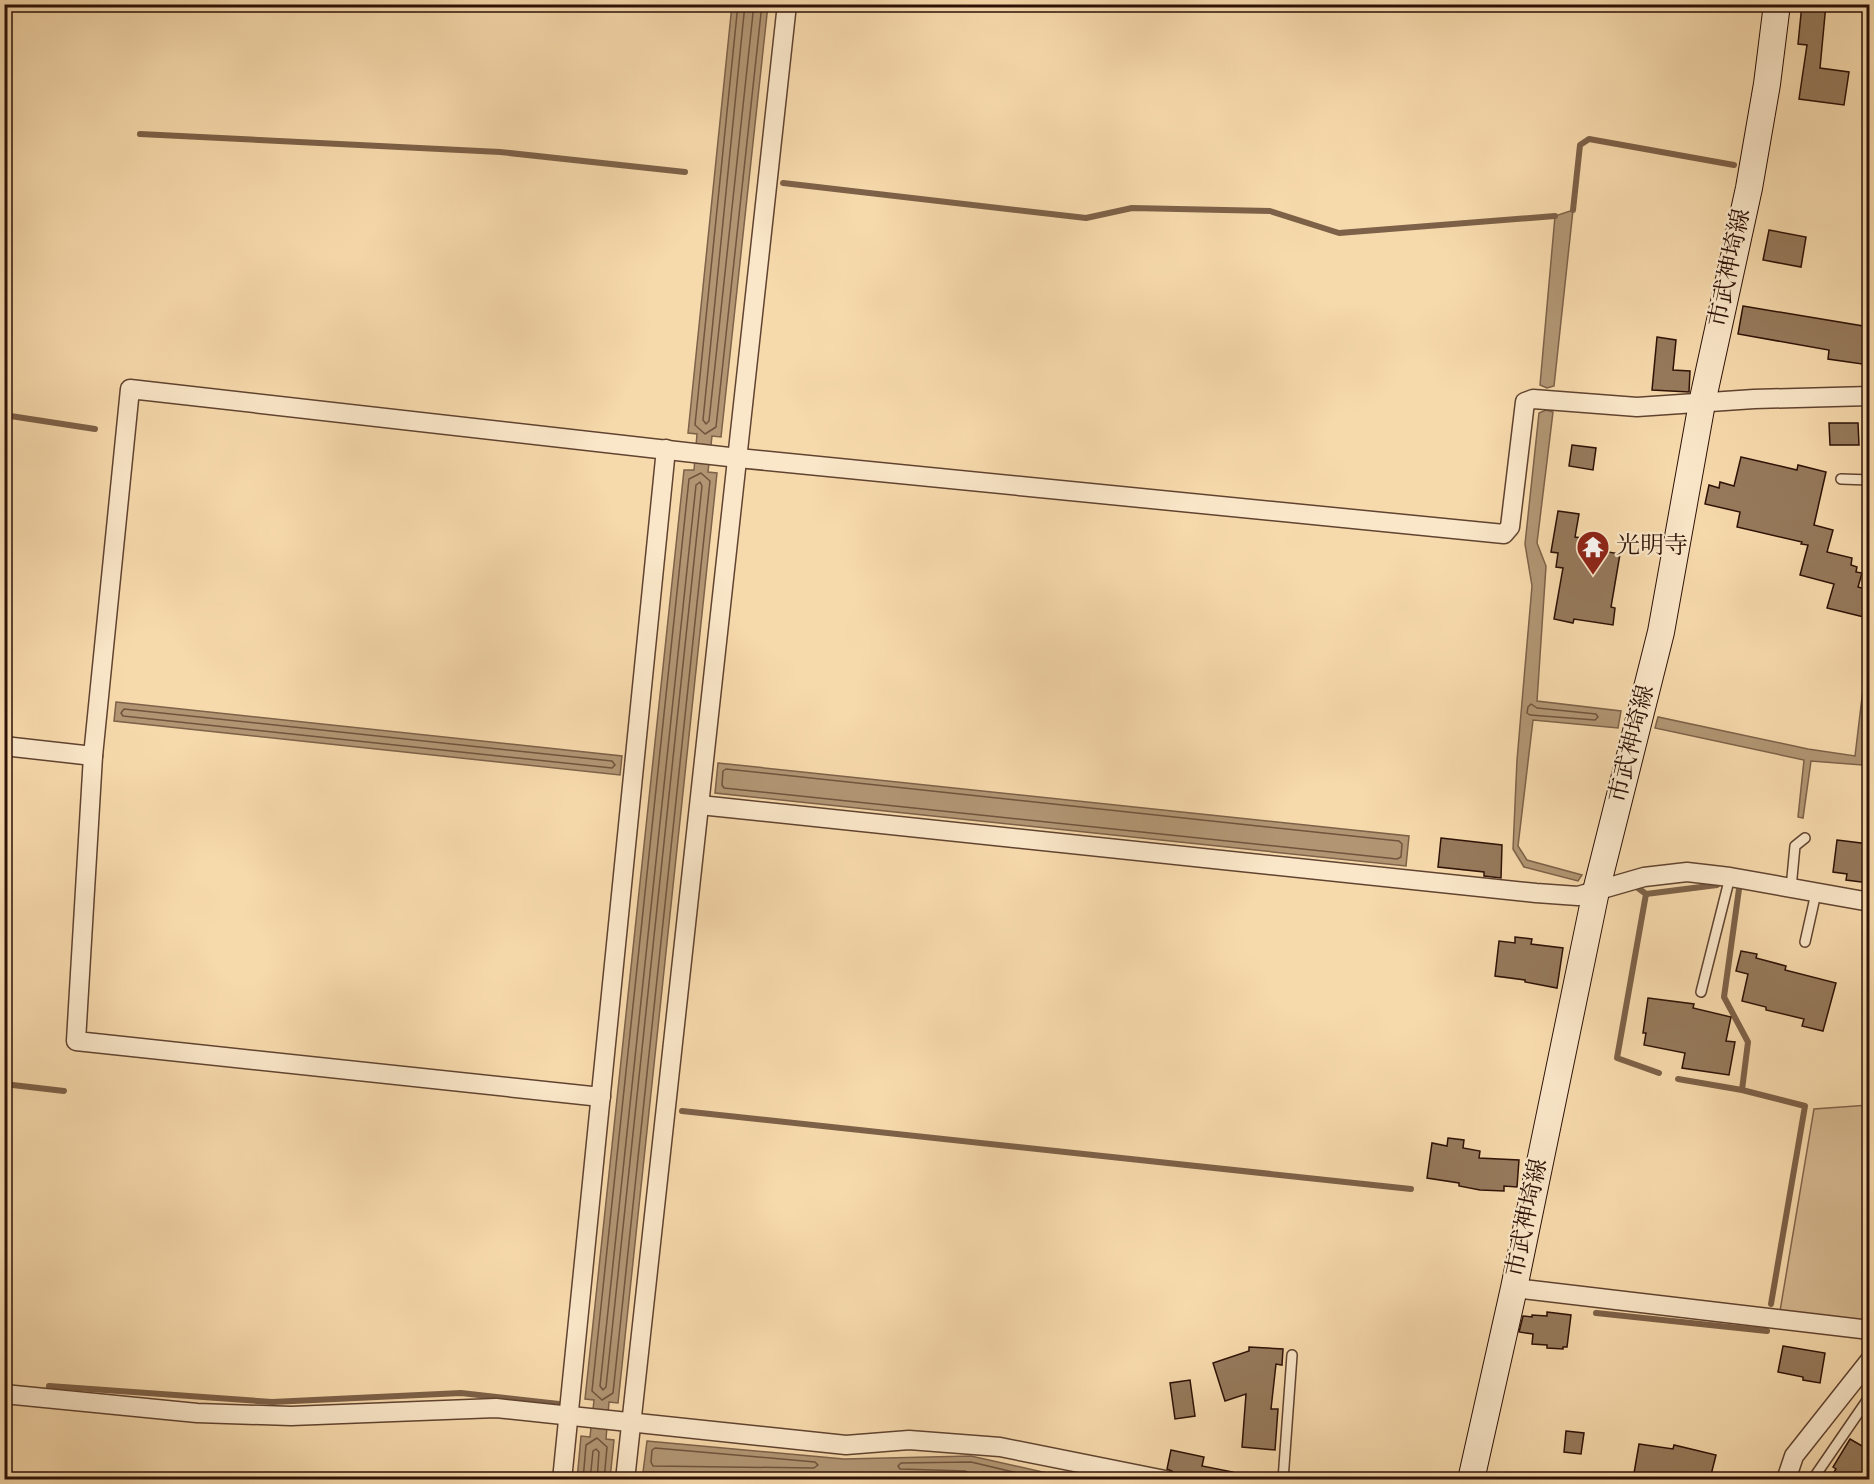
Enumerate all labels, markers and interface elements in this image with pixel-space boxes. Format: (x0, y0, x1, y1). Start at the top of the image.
street label: 市武神埼線 (1702, 206, 1760, 330)
temple icon: 光明寺 (1575, 529, 1611, 576)
place label: 光明寺 (1616, 530, 1688, 564)
street label: 市武神埼線 (1602, 682, 1664, 806)
street label: 市武神埼線 (1499, 1156, 1557, 1280)

